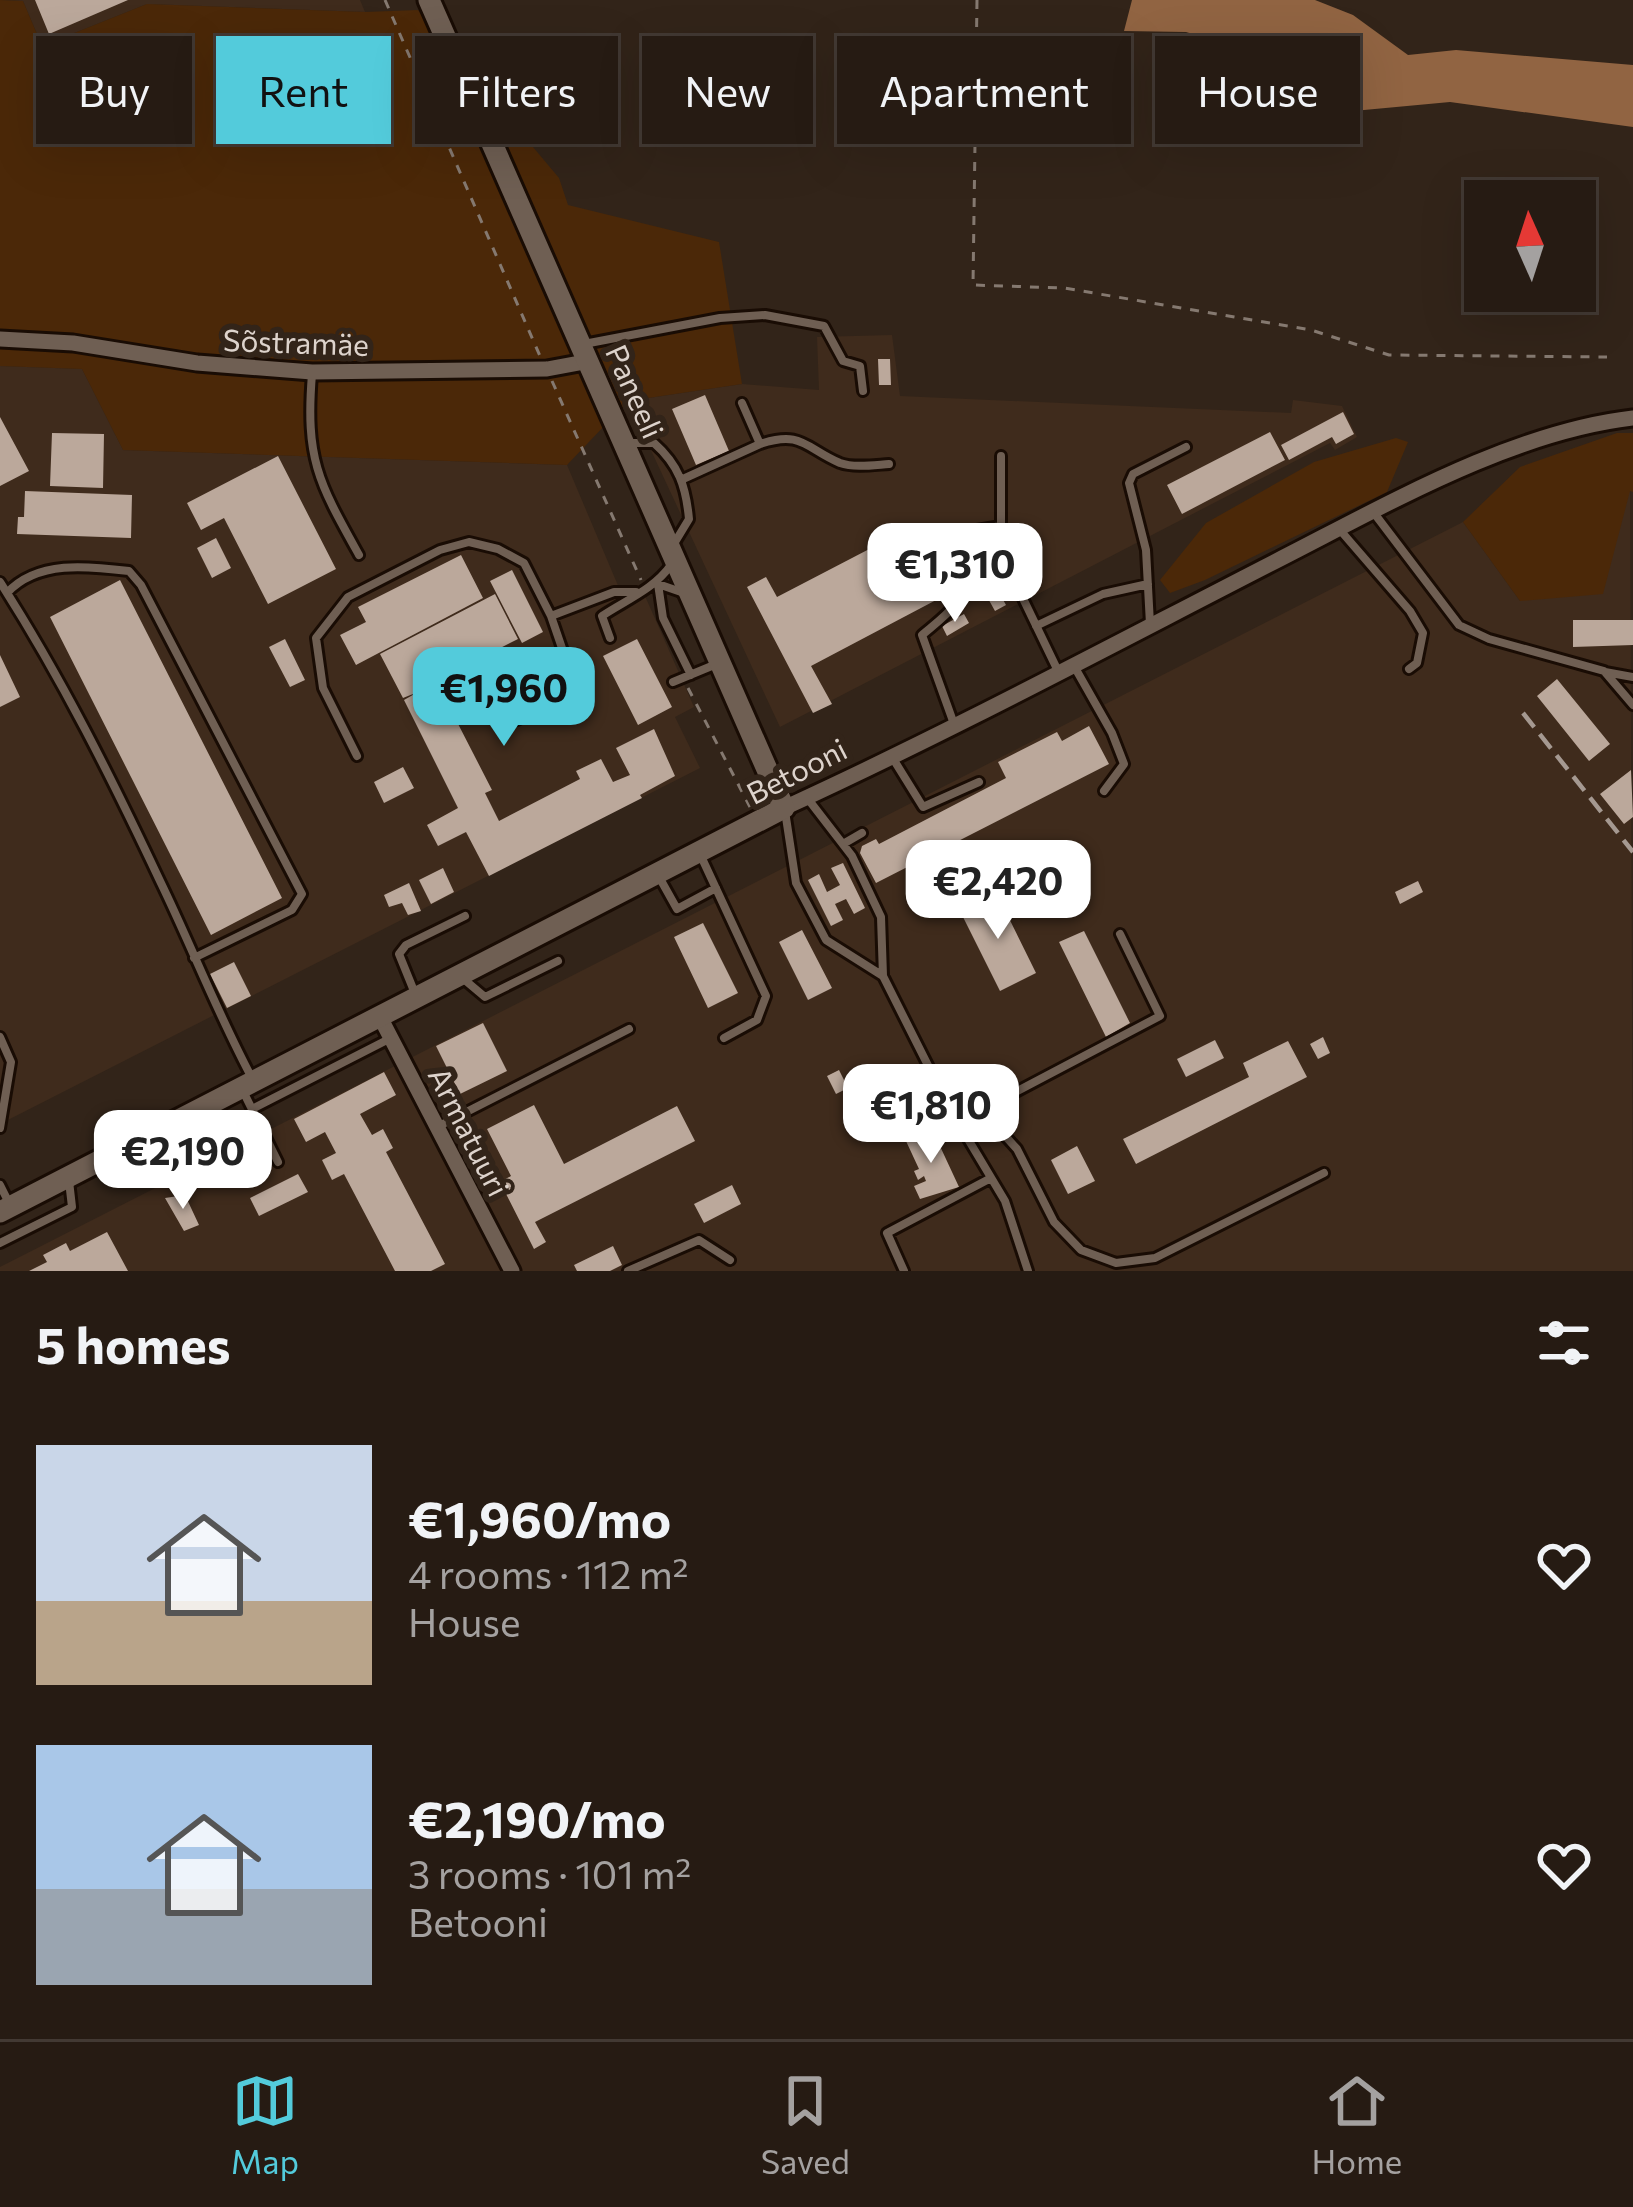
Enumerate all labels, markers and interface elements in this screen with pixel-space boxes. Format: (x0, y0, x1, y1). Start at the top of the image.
chip: Buy (36, 36, 192, 144)
chip: Rent (216, 36, 391, 144)
chip: Filters (415, 36, 618, 144)
chip: New (642, 36, 813, 144)
chip: Apartment (837, 36, 1131, 144)
chip: House (1155, 36, 1360, 144)
north arrow (1464, 180, 1596, 312)
map controls (1464, 180, 1596, 312)
street label: Sõstramäe (222, 320, 370, 362)
street label: Paneeli (599, 338, 673, 444)
pin: €1,310 (857, 523, 1053, 625)
text: €1,310 (894, 538, 1016, 586)
pin: €1,960 (406, 647, 602, 749)
text: €1,960 (440, 662, 568, 710)
street label: Betooni (740, 729, 852, 811)
pin: €2,420 (900, 840, 1096, 942)
text: €2,420 (933, 855, 1063, 903)
street label: Armatuuri (422, 1060, 518, 1202)
pin: €1,810 (833, 1064, 1029, 1166)
text: €1,810 (870, 1079, 992, 1127)
pin: €2,190 (85, 1110, 281, 1212)
text: €2,190 (121, 1125, 245, 1173)
icon: filters (1531, 1310, 1597, 1376)
text: 5 homes (36, 1312, 231, 1375)
text: €1,960/mo (408, 1486, 671, 1549)
icon: home (132, 1493, 276, 1637)
icon: heart (1531, 1532, 1597, 1598)
text: 4 rooms · 112 m² (408, 1549, 688, 1597)
text: House (408, 1597, 521, 1645)
text: €2,190/mo (408, 1786, 666, 1849)
icon: home (132, 1793, 276, 1937)
icon: heart (1531, 1832, 1597, 1898)
text: 3 rooms · 101 m² (408, 1849, 691, 1897)
text: Betooni (408, 1897, 548, 1945)
tab: Map (231, 2068, 299, 2181)
tab: Saved (761, 2068, 850, 2181)
tab: Home (1311, 2068, 1402, 2181)

